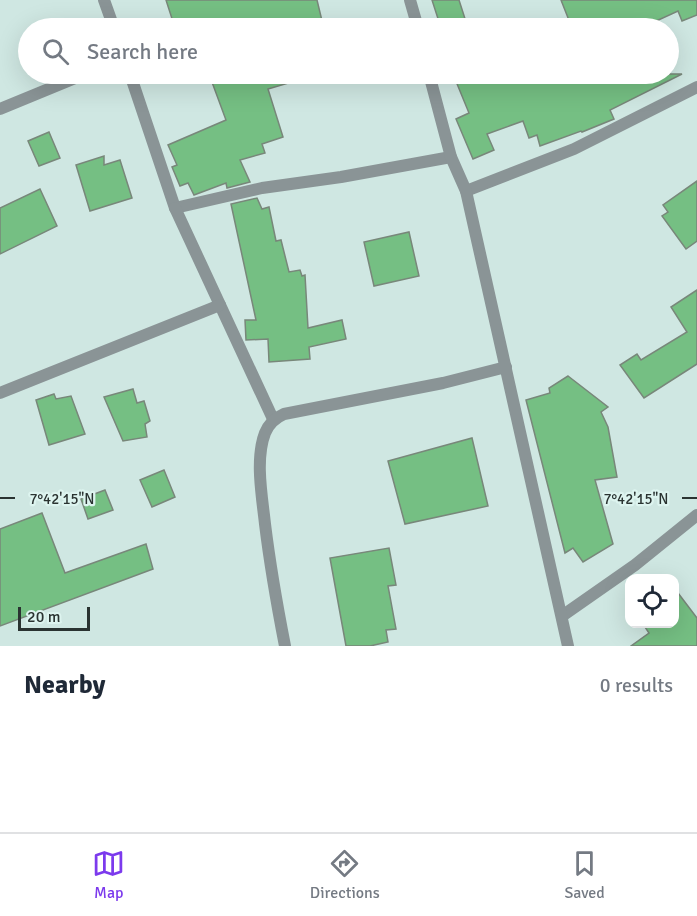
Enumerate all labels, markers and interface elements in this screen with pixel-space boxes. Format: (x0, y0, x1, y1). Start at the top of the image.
search box (18, 18, 679, 84)
icon: search (39, 35, 72, 68)
text: Search here (87, 38, 198, 65)
text: 7°42'15"N (29, 490, 95, 508)
text: 7°42'15"N (603, 490, 669, 508)
map controls (625, 574, 679, 628)
button: locate (625, 574, 679, 628)
scale bar (18, 604, 90, 632)
text: 20 m (27, 607, 61, 627)
text: Nearby (24, 669, 105, 701)
text: 0 results (600, 673, 673, 698)
tab: Map (92, 847, 125, 903)
tab: Directions (310, 847, 380, 903)
tab: Saved (564, 847, 605, 903)

